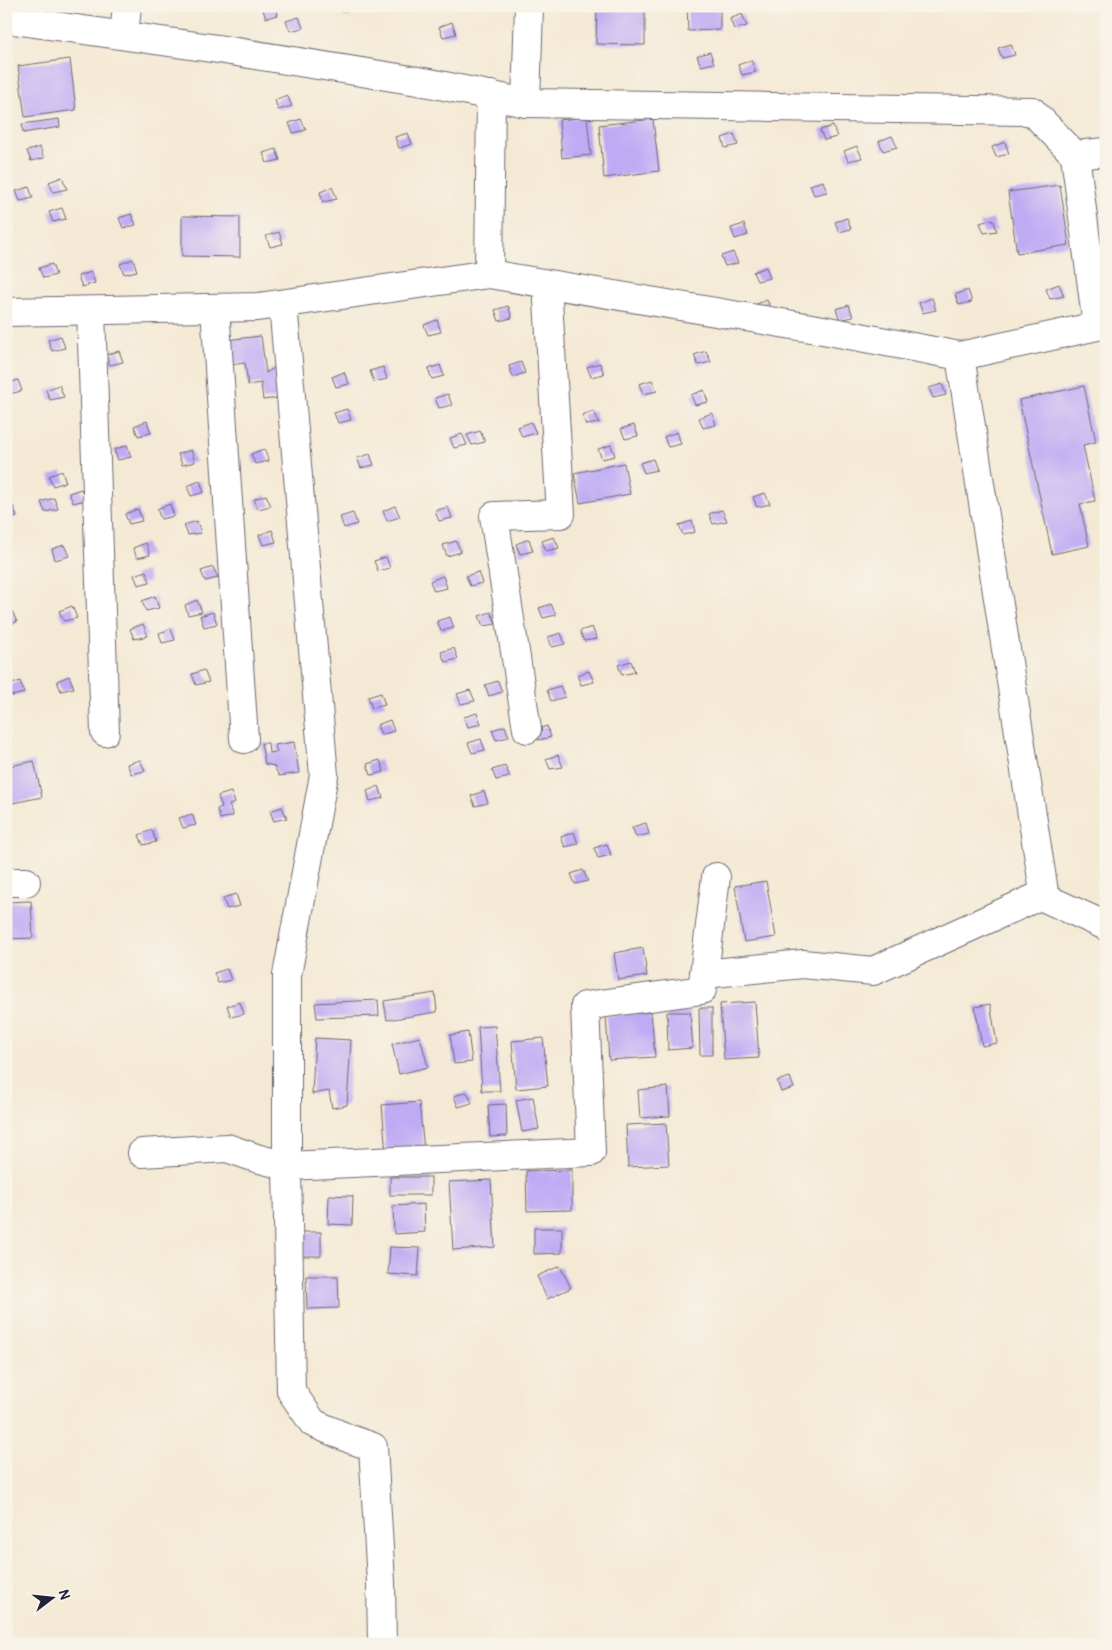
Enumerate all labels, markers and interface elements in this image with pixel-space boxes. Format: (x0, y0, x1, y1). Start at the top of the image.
north arrow (28, 1572, 78, 1622)
text: N (55, 1588, 73, 1601)

